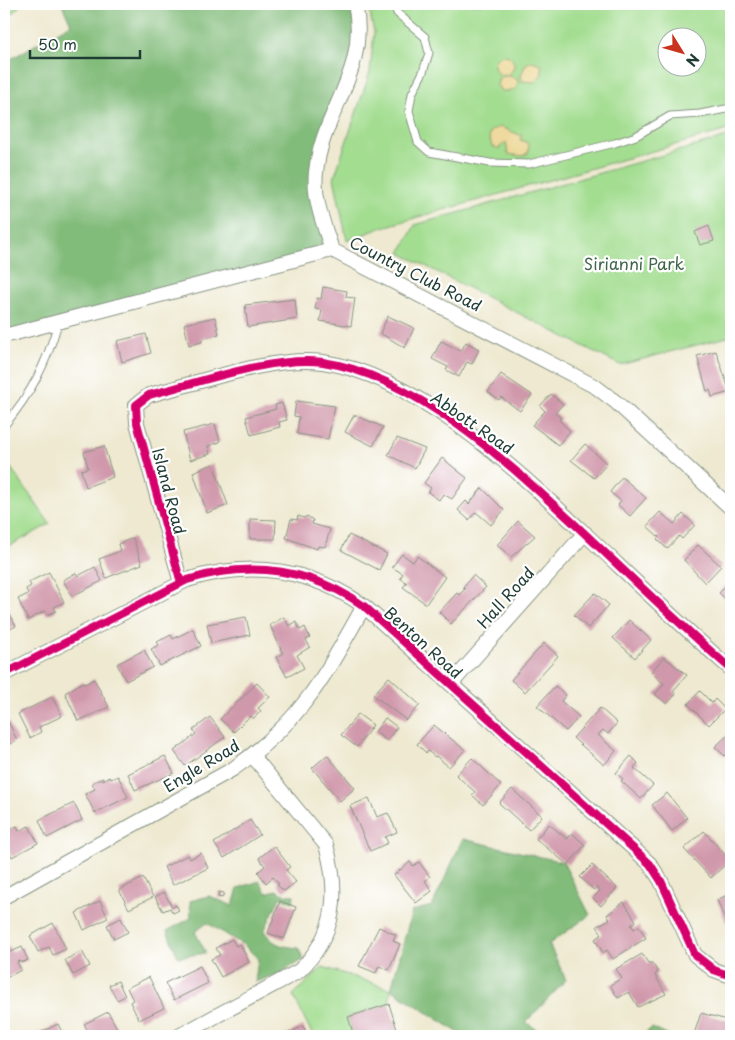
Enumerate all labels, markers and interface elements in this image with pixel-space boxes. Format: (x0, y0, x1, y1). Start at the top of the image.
scale bar (30, 28, 140, 60)
north arrow (658, 28, 708, 78)
text: 50 m (38, 32, 77, 55)
text: N (681, 49, 705, 71)
street label: Country Club Road (346, 229, 486, 317)
park label: Sirianni Park (584, 251, 685, 275)
street label: Abbott Road (427, 385, 519, 459)
street label: Island Road (147, 445, 193, 537)
street label: Hall Road (471, 561, 539, 633)
street label: Benton Road (380, 600, 468, 684)
street label: Engle Road (158, 733, 244, 797)

